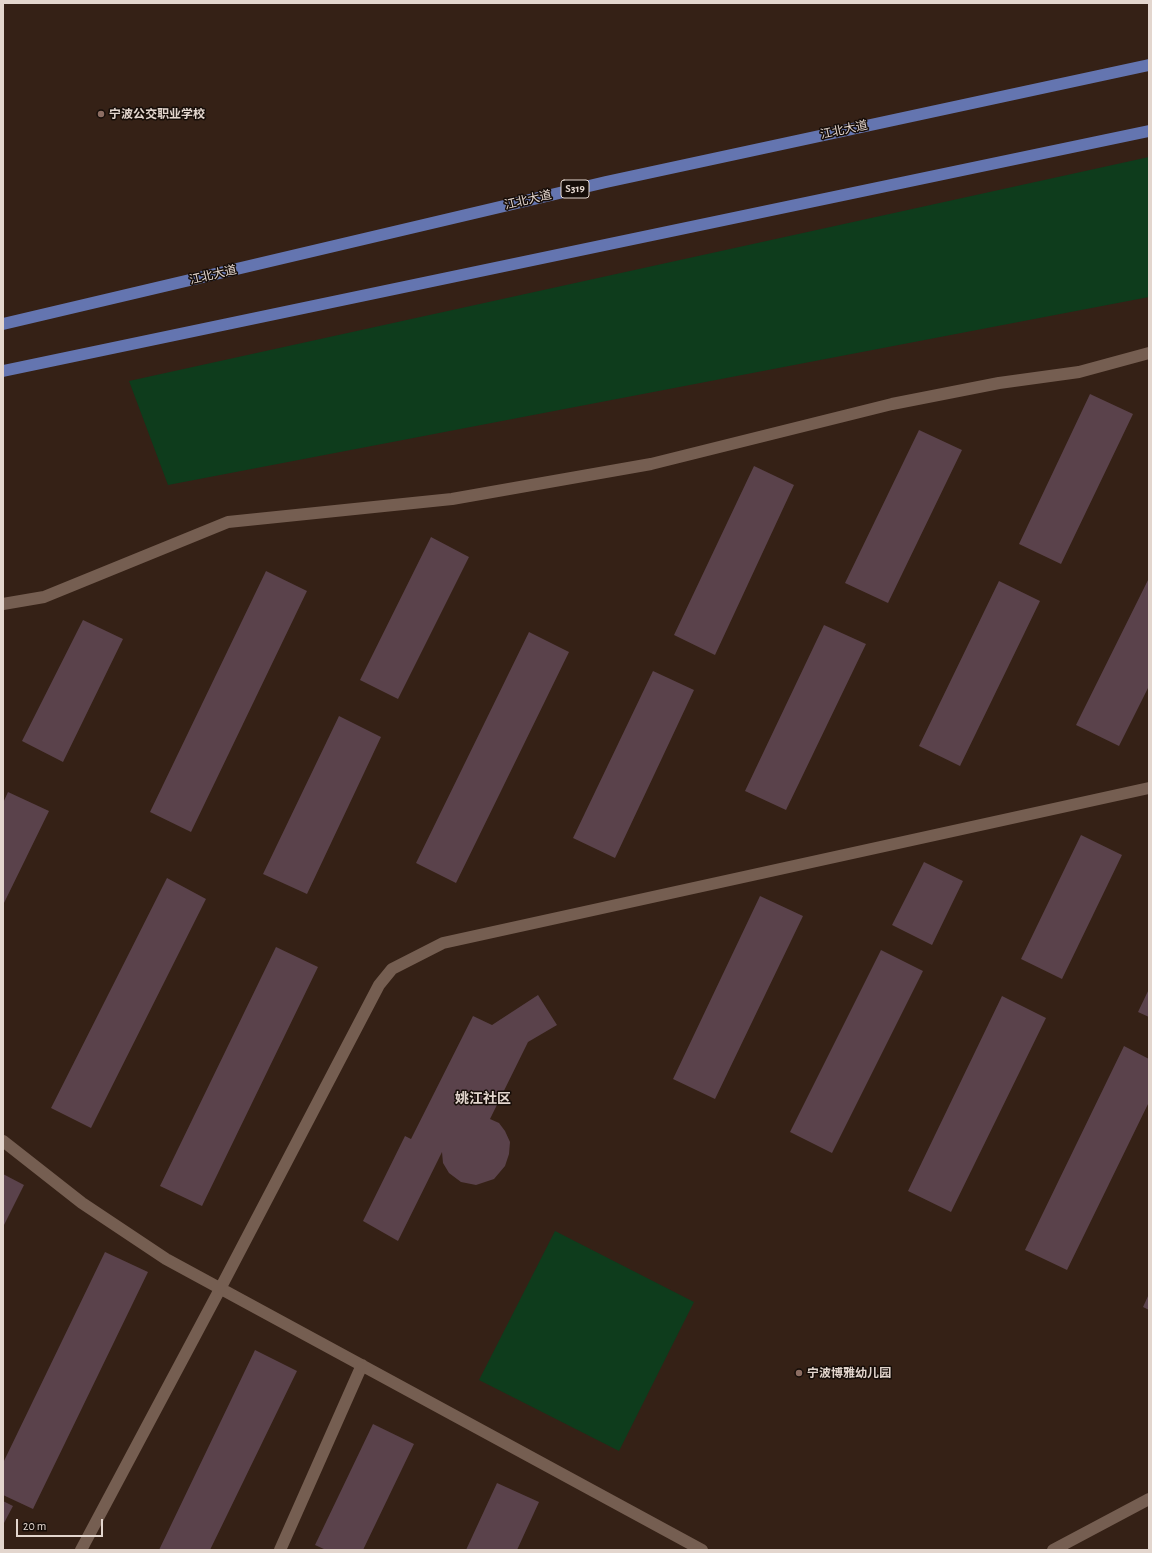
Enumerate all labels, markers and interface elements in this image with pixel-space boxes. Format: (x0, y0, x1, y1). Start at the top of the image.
place label: 宁波公交职业学校 (109, 107, 205, 121)
marker: 宁波公交职业学校 (96, 109, 106, 119)
street label: 江北大道 (819, 118, 869, 142)
road number: S319 (561, 180, 589, 198)
street label: 江北大道 (503, 188, 553, 212)
street label: 江北大道 (188, 263, 238, 287)
district label: 姚江社区 (455, 1091, 511, 1107)
place label: 宁波博雅幼儿园 (807, 1366, 891, 1380)
marker: 宁波博雅幼儿园 (794, 1368, 804, 1378)
scale bar (18, 1511, 105, 1537)
text: 20 m (23, 1520, 46, 1532)

